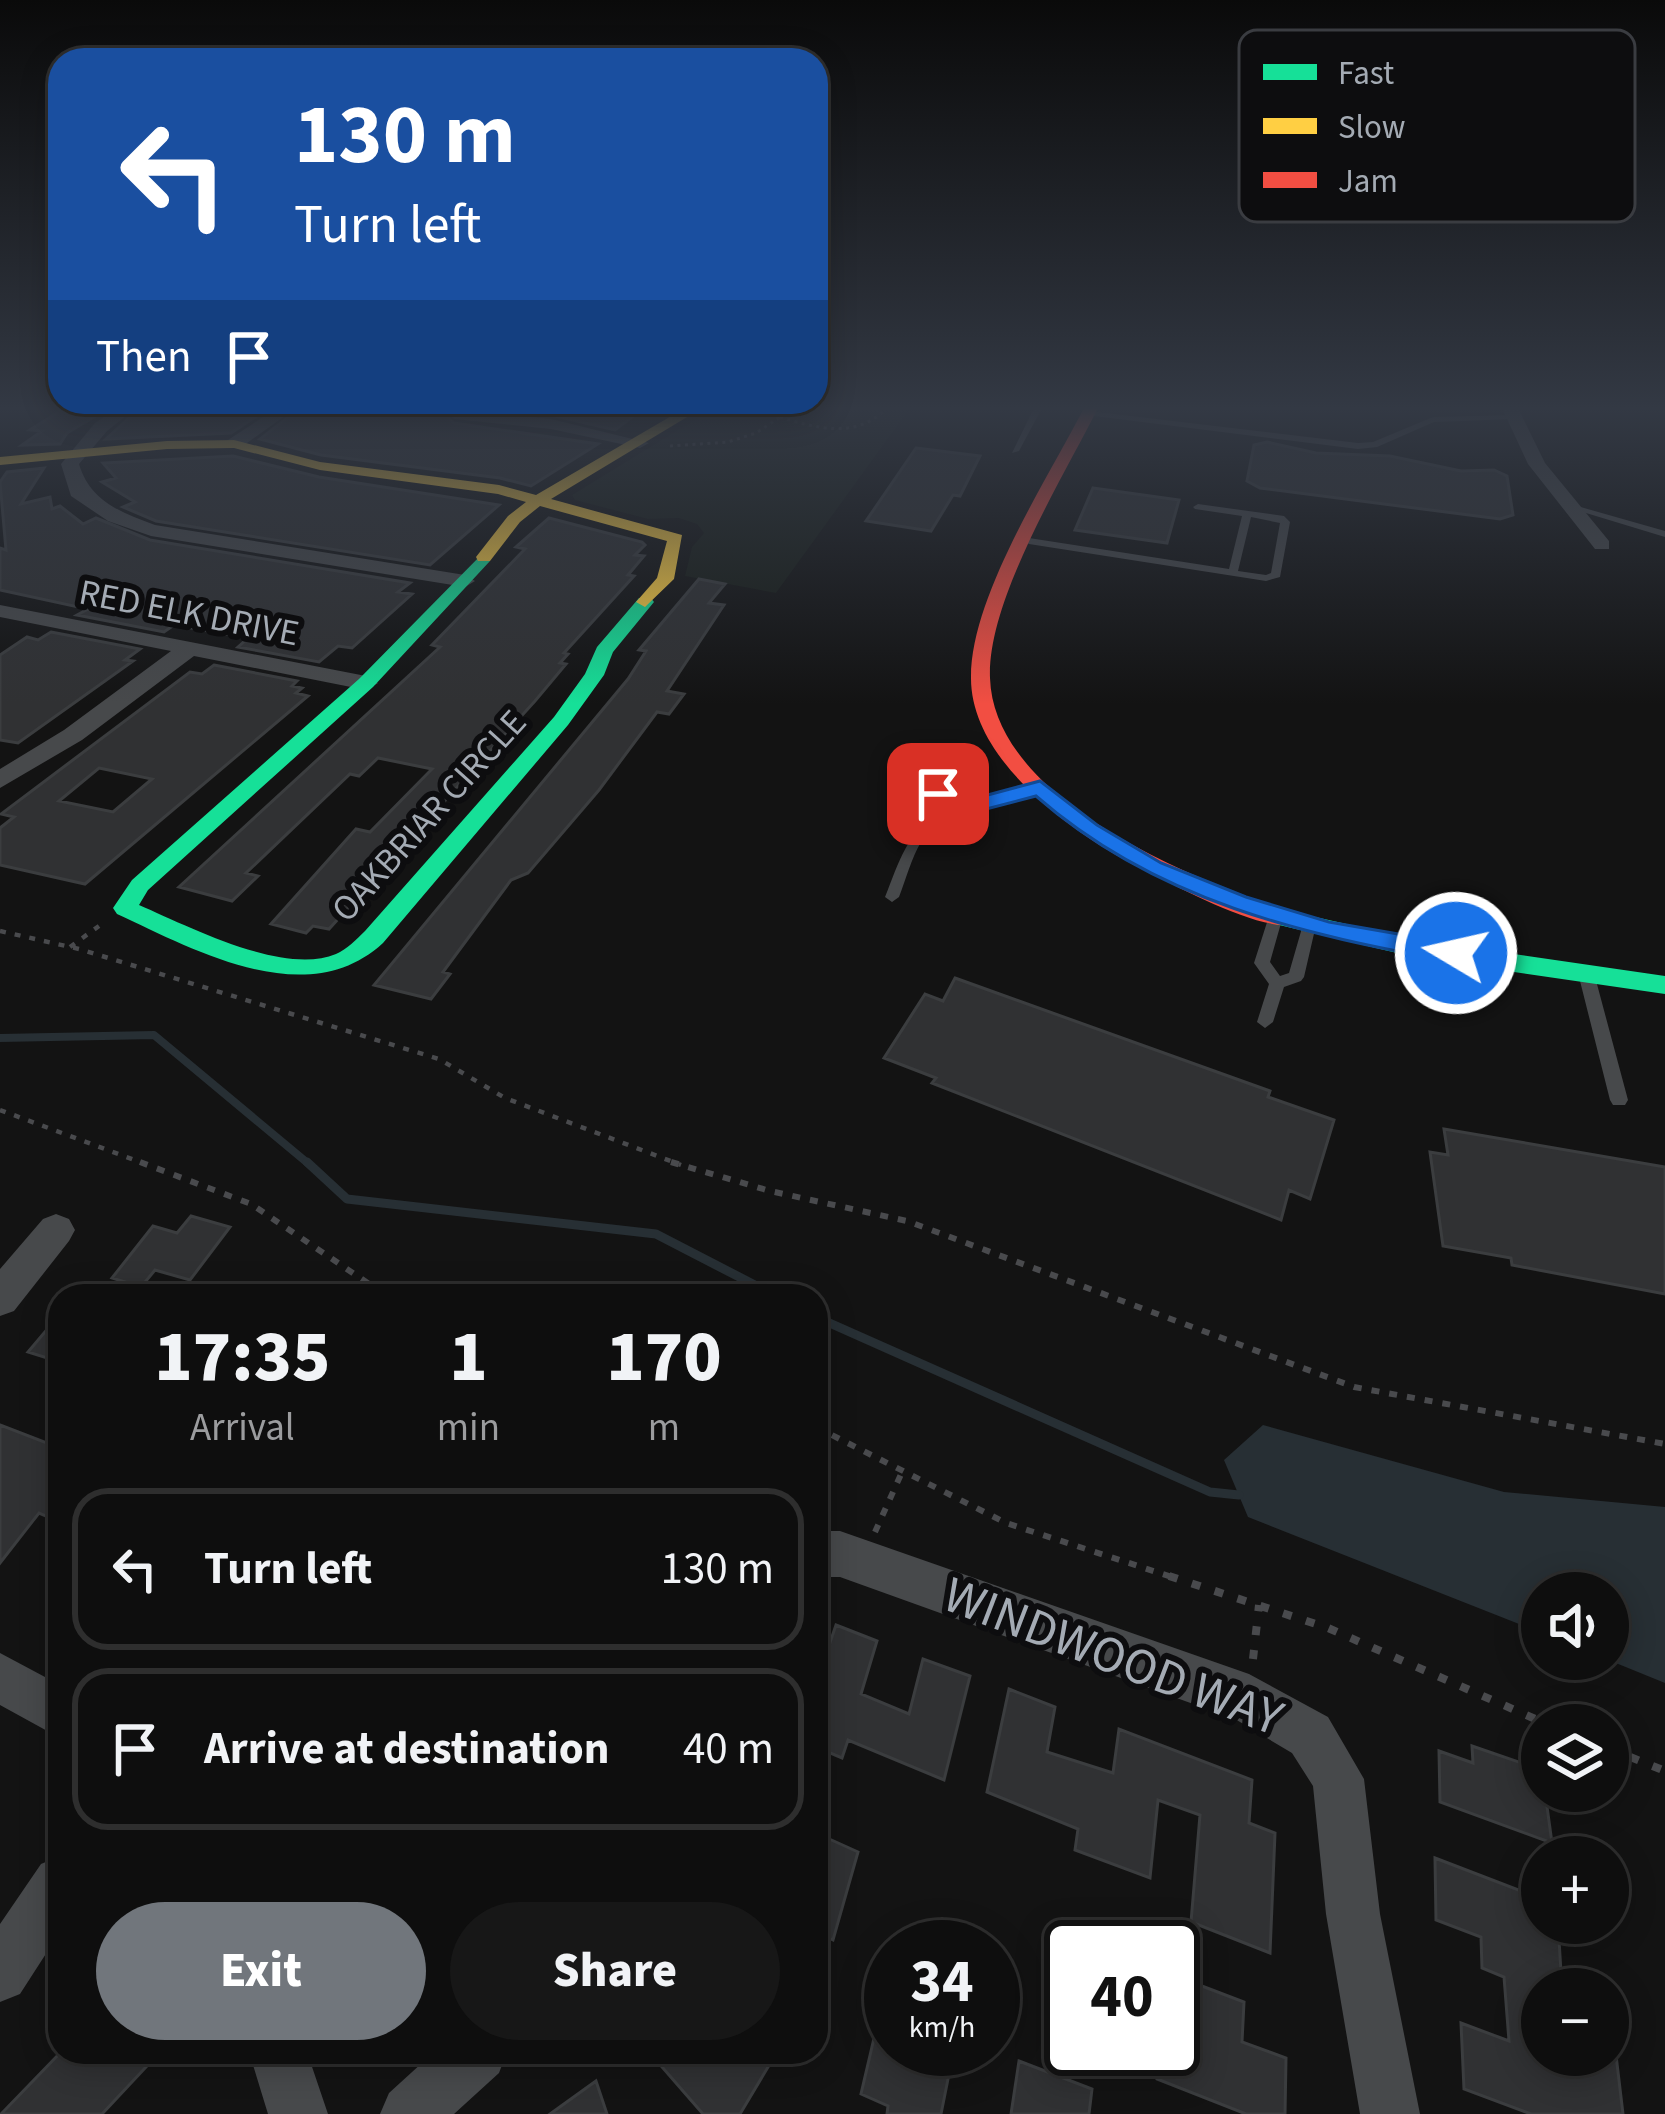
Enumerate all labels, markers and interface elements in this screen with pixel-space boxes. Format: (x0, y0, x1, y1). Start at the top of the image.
legend (1239, 30, 1635, 222)
text: Fast (1338, 50, 1394, 97)
text: 130 m (294, 76, 516, 196)
icon: left (96, 96, 252, 252)
text: Slow (1338, 104, 1406, 151)
text: Jam (1338, 158, 1398, 205)
text: Turn left (294, 187, 481, 264)
icon: arrive (216, 324, 282, 390)
text: Then (96, 325, 192, 389)
street label: RED ELK DRIVE (75, 567, 303, 659)
street label: OAKBRIAR CIRCLE (320, 699, 538, 933)
pin (887, 743, 989, 845)
icon: arrive (905, 761, 971, 827)
position arrow (1393, 890, 1519, 1016)
text: 17:35 (154, 1306, 330, 1409)
text: 1 (449, 1306, 488, 1409)
text: 170 (606, 1306, 722, 1409)
text: Arrival (190, 1400, 295, 1456)
text: min (437, 1400, 500, 1456)
text: m (648, 1400, 680, 1456)
icon: left (102, 1536, 168, 1602)
text: Turn left (204, 1537, 372, 1601)
text: 130 m (661, 1537, 774, 1601)
street label: WINDWOOD WAY (933, 1559, 1294, 1755)
map controls (1521, 1572, 1629, 2076)
button: sound (1521, 1572, 1629, 1680)
button: layers (1521, 1704, 1629, 1812)
icon: arrive (102, 1716, 168, 1782)
text: Arrive at destination (204, 1717, 609, 1781)
text: 40 m (683, 1717, 774, 1781)
button: + (1521, 1836, 1629, 1944)
button: Exit (96, 1902, 426, 2040)
button: Share (450, 1902, 780, 2040)
speed limit sign: 40 (1044, 1920, 1200, 2076)
text: 34 (910, 1940, 974, 2025)
button: − (1521, 1968, 1629, 2076)
text: km/h (909, 2006, 975, 2049)

